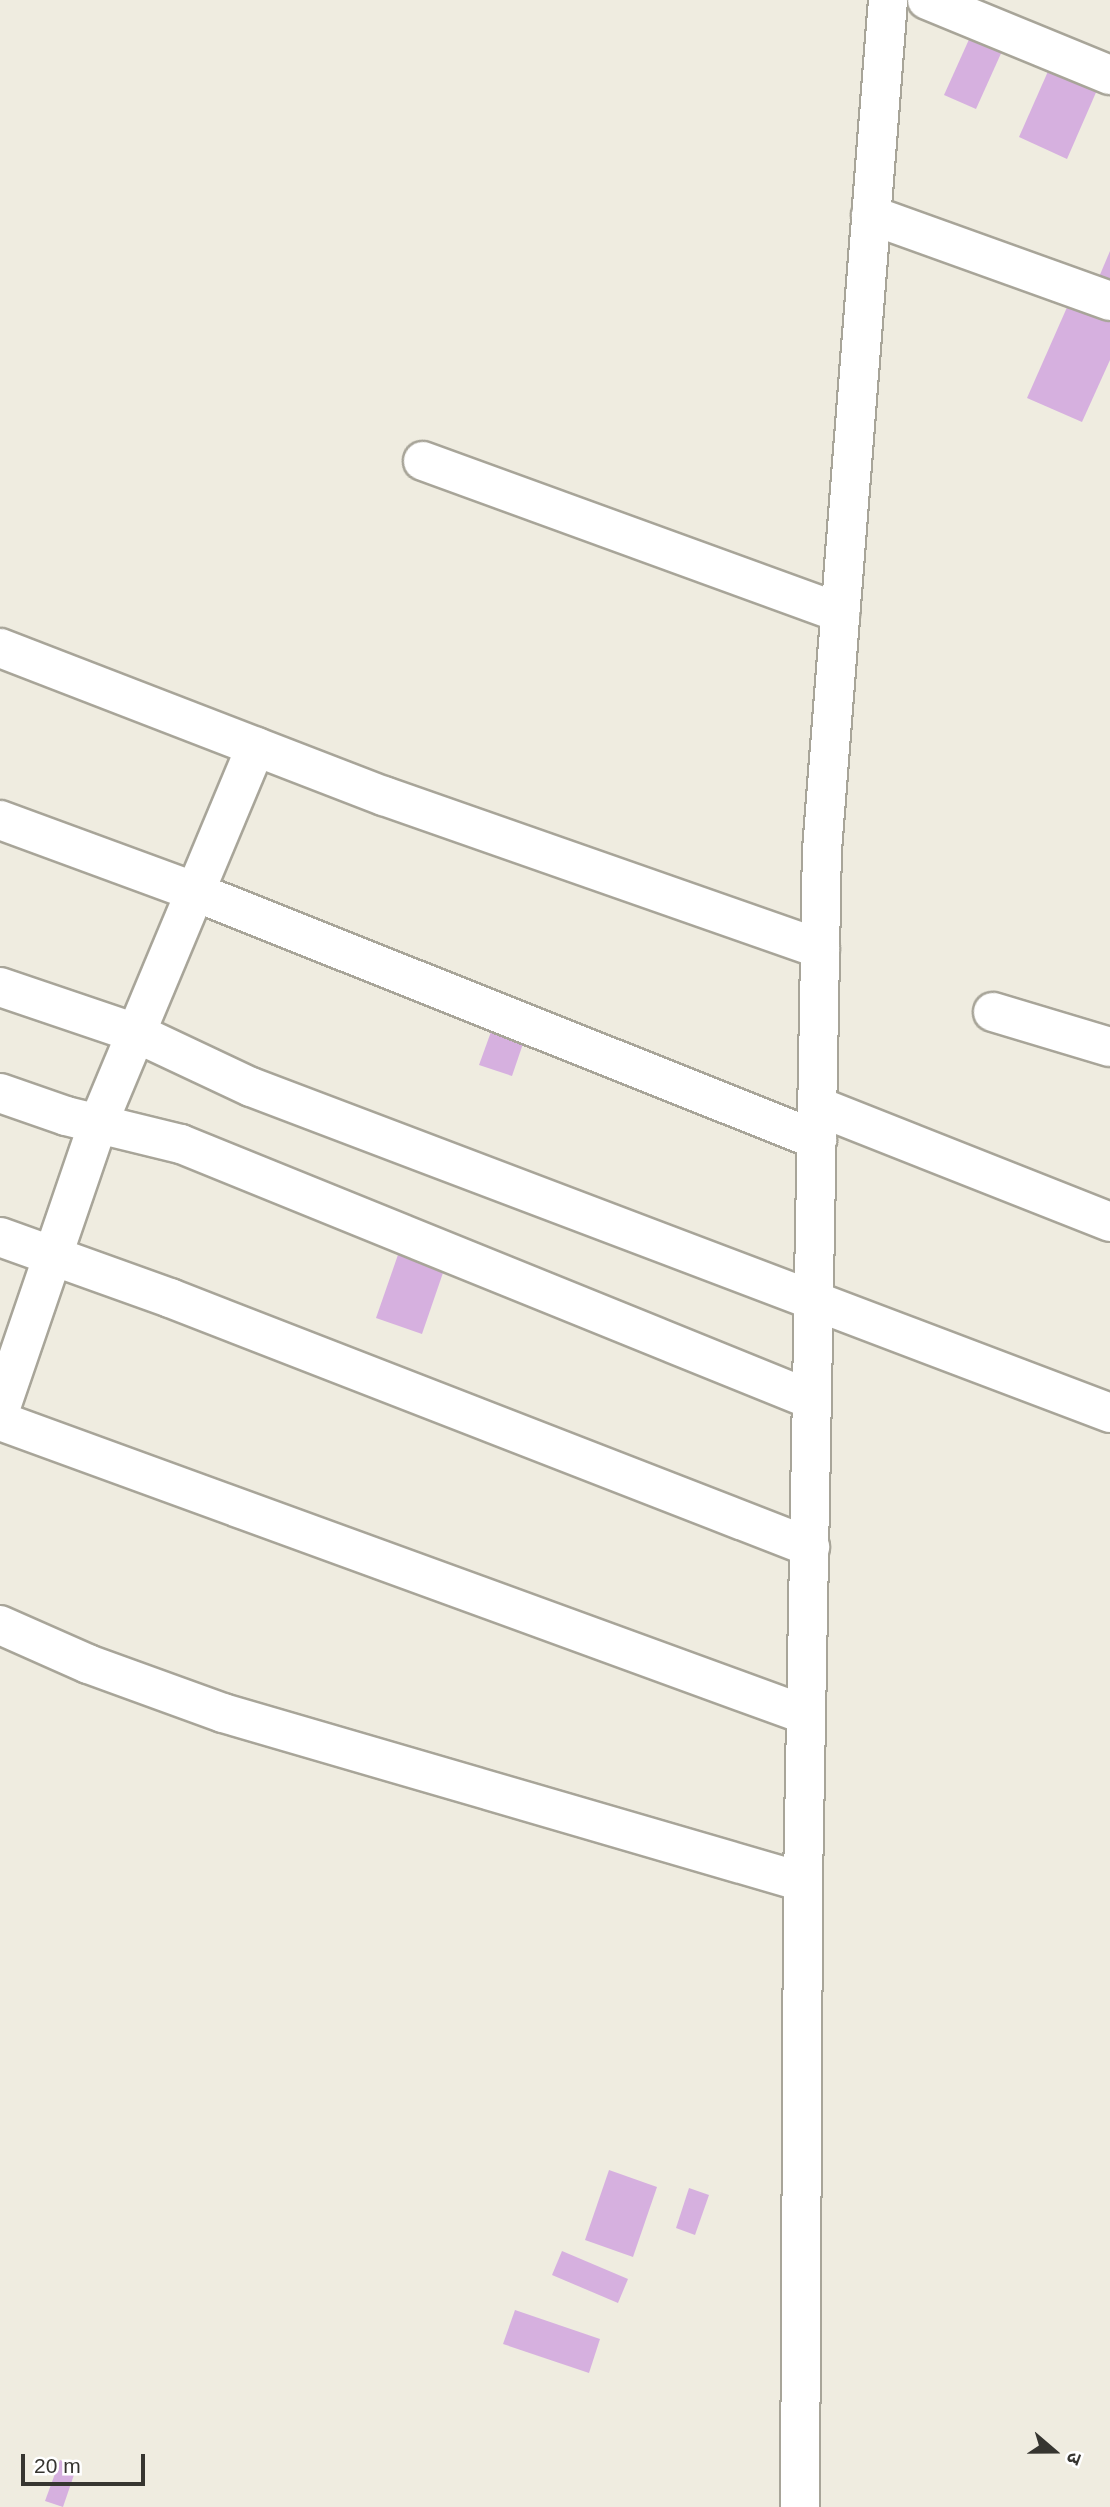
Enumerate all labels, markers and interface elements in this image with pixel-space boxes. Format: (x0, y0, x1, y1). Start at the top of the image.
north arrow (1019, 2416, 1089, 2486)
scale bar (24, 2440, 149, 2484)
text: उ (1062, 2450, 1086, 2467)
text: 20 m (34, 2454, 81, 2477)

